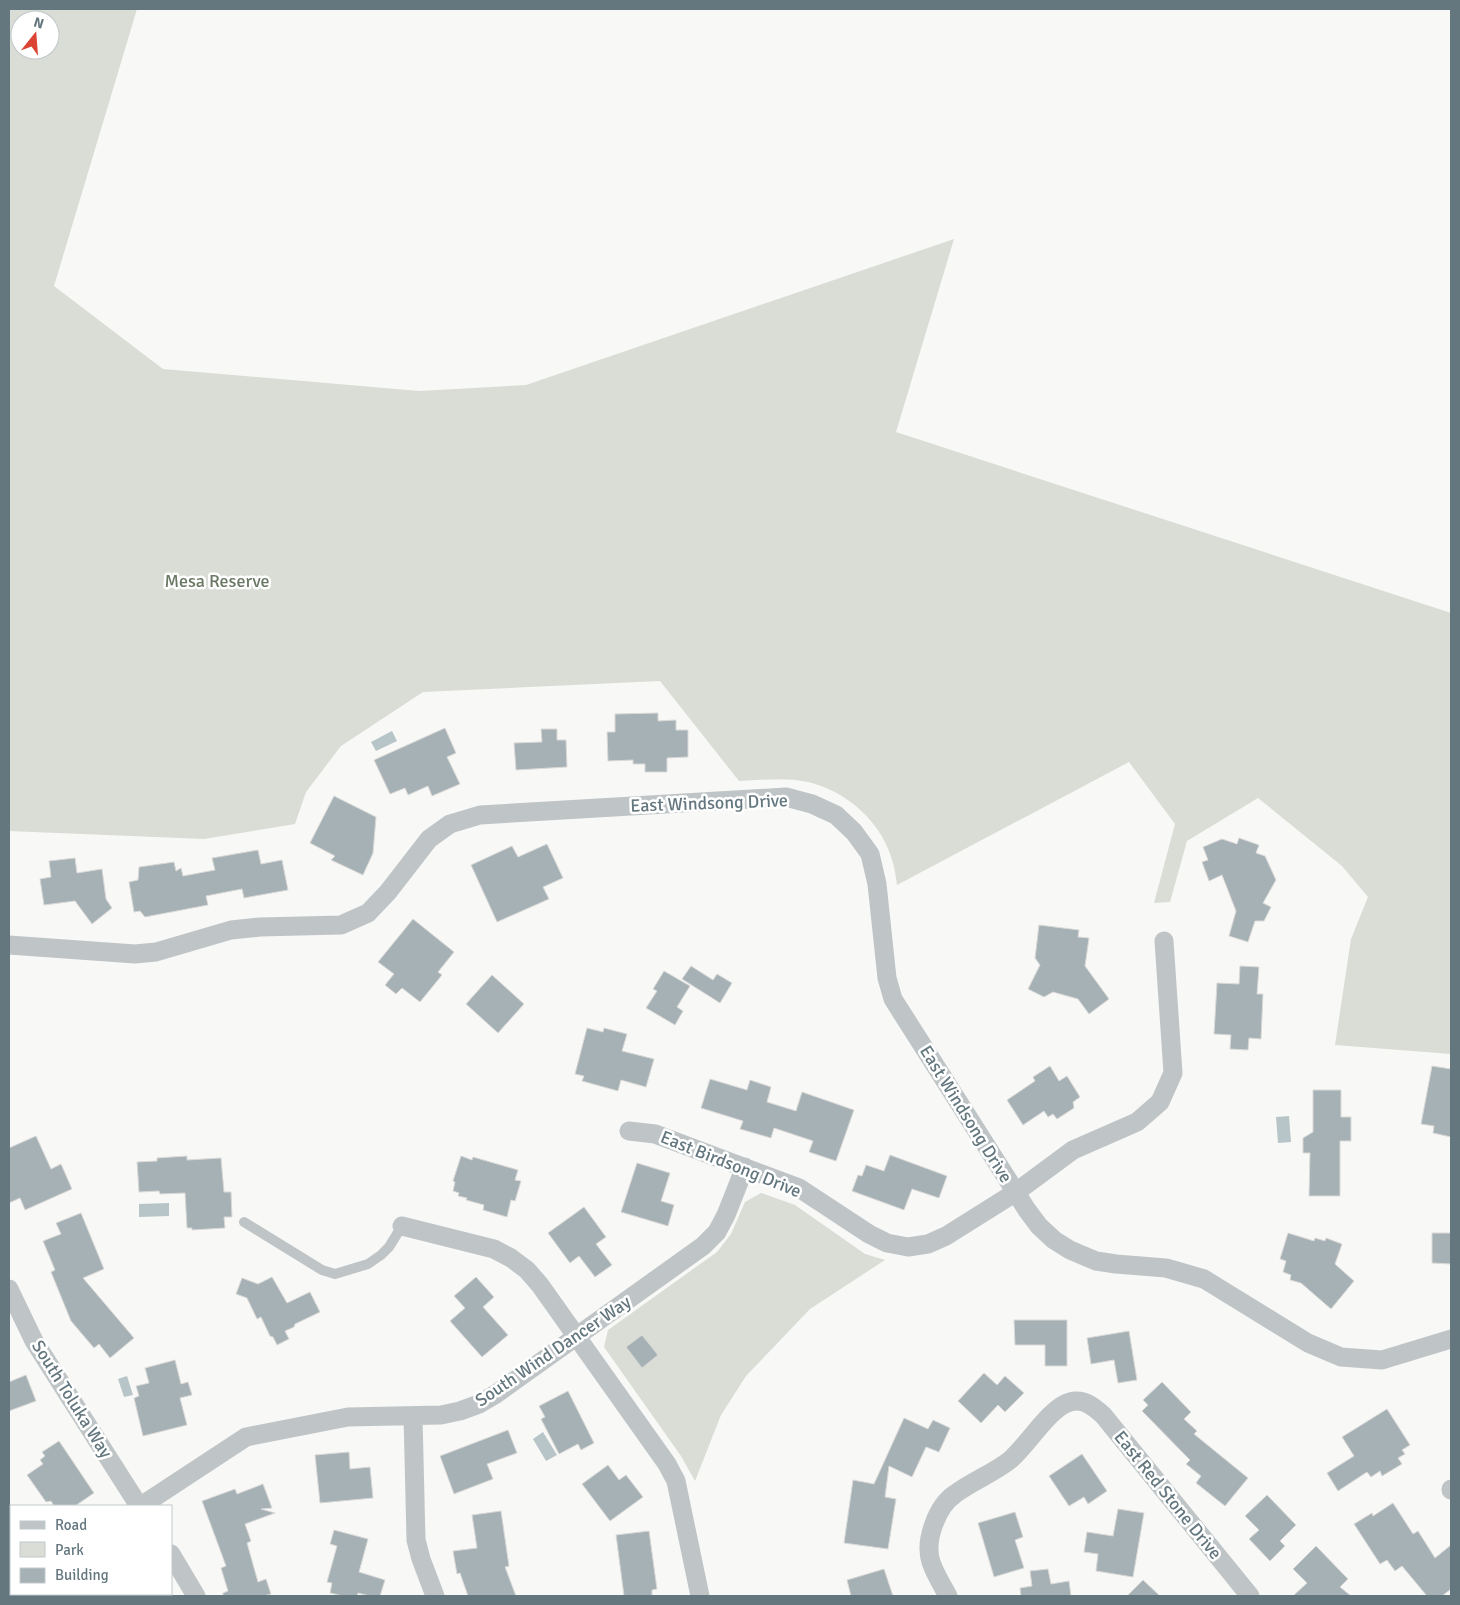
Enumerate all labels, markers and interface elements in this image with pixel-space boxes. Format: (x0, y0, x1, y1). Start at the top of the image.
north arrow (10, 10, 60, 60)
text: N (32, 13, 46, 33)
park label: Mesa Reserve (164, 570, 270, 592)
street label: East Windsong Drive (630, 789, 788, 817)
street label: East Windsong Drive (915, 1041, 1017, 1187)
street label: East Birdsong Drive (657, 1126, 805, 1202)
street label: South Wind Dancer Way (471, 1290, 636, 1411)
street label: South Toluka Way (27, 1336, 117, 1463)
street label: East Red Stone Drive (1109, 1426, 1227, 1564)
legend (10, 1505, 172, 1595)
text: Road (55, 1516, 87, 1534)
text: Park (55, 1541, 84, 1559)
text: Building (55, 1566, 109, 1584)

